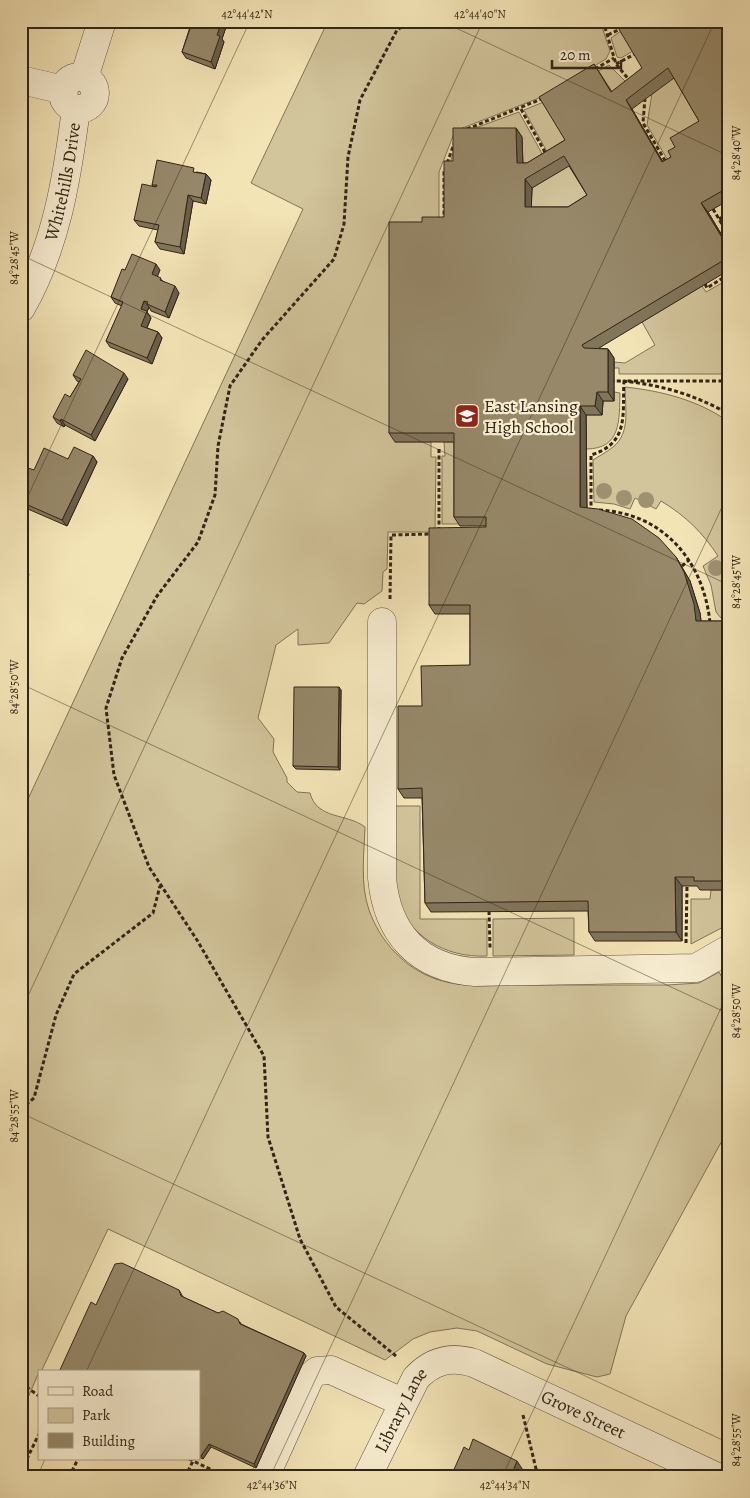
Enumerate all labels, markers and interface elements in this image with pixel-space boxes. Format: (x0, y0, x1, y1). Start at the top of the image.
text: 42°44'42"N (221, 6, 273, 22)
text: 42°44'40"N (454, 6, 506, 22)
scale bar (552, 38, 621, 70)
text: 20 m (560, 45, 591, 65)
street label: Whitehills Drive (39, 121, 86, 245)
text: 84°28'40"W (728, 125, 744, 181)
text: 84°28'45"W (6, 230, 22, 285)
place label: East Lansing High School (484, 394, 578, 439)
school or university icon: East Lansing High School (454, 403, 480, 429)
text: 84°28'45"W (728, 554, 744, 609)
text: 84°28'50"W (6, 659, 22, 714)
text: 84°28'50"W (728, 983, 744, 1038)
text: 84°28'55"W (6, 1088, 22, 1143)
street label: Library Lane (369, 1362, 432, 1457)
legend (38, 1370, 200, 1460)
text: Road (82, 1381, 114, 1401)
street label: Grove Street (537, 1384, 630, 1444)
text: Park (82, 1405, 111, 1425)
text: 84°28'55"W (728, 1412, 744, 1467)
text: Building (82, 1431, 135, 1451)
text: 42°44'36"N (247, 1477, 298, 1493)
text: 42°44'34"N (480, 1477, 531, 1493)

